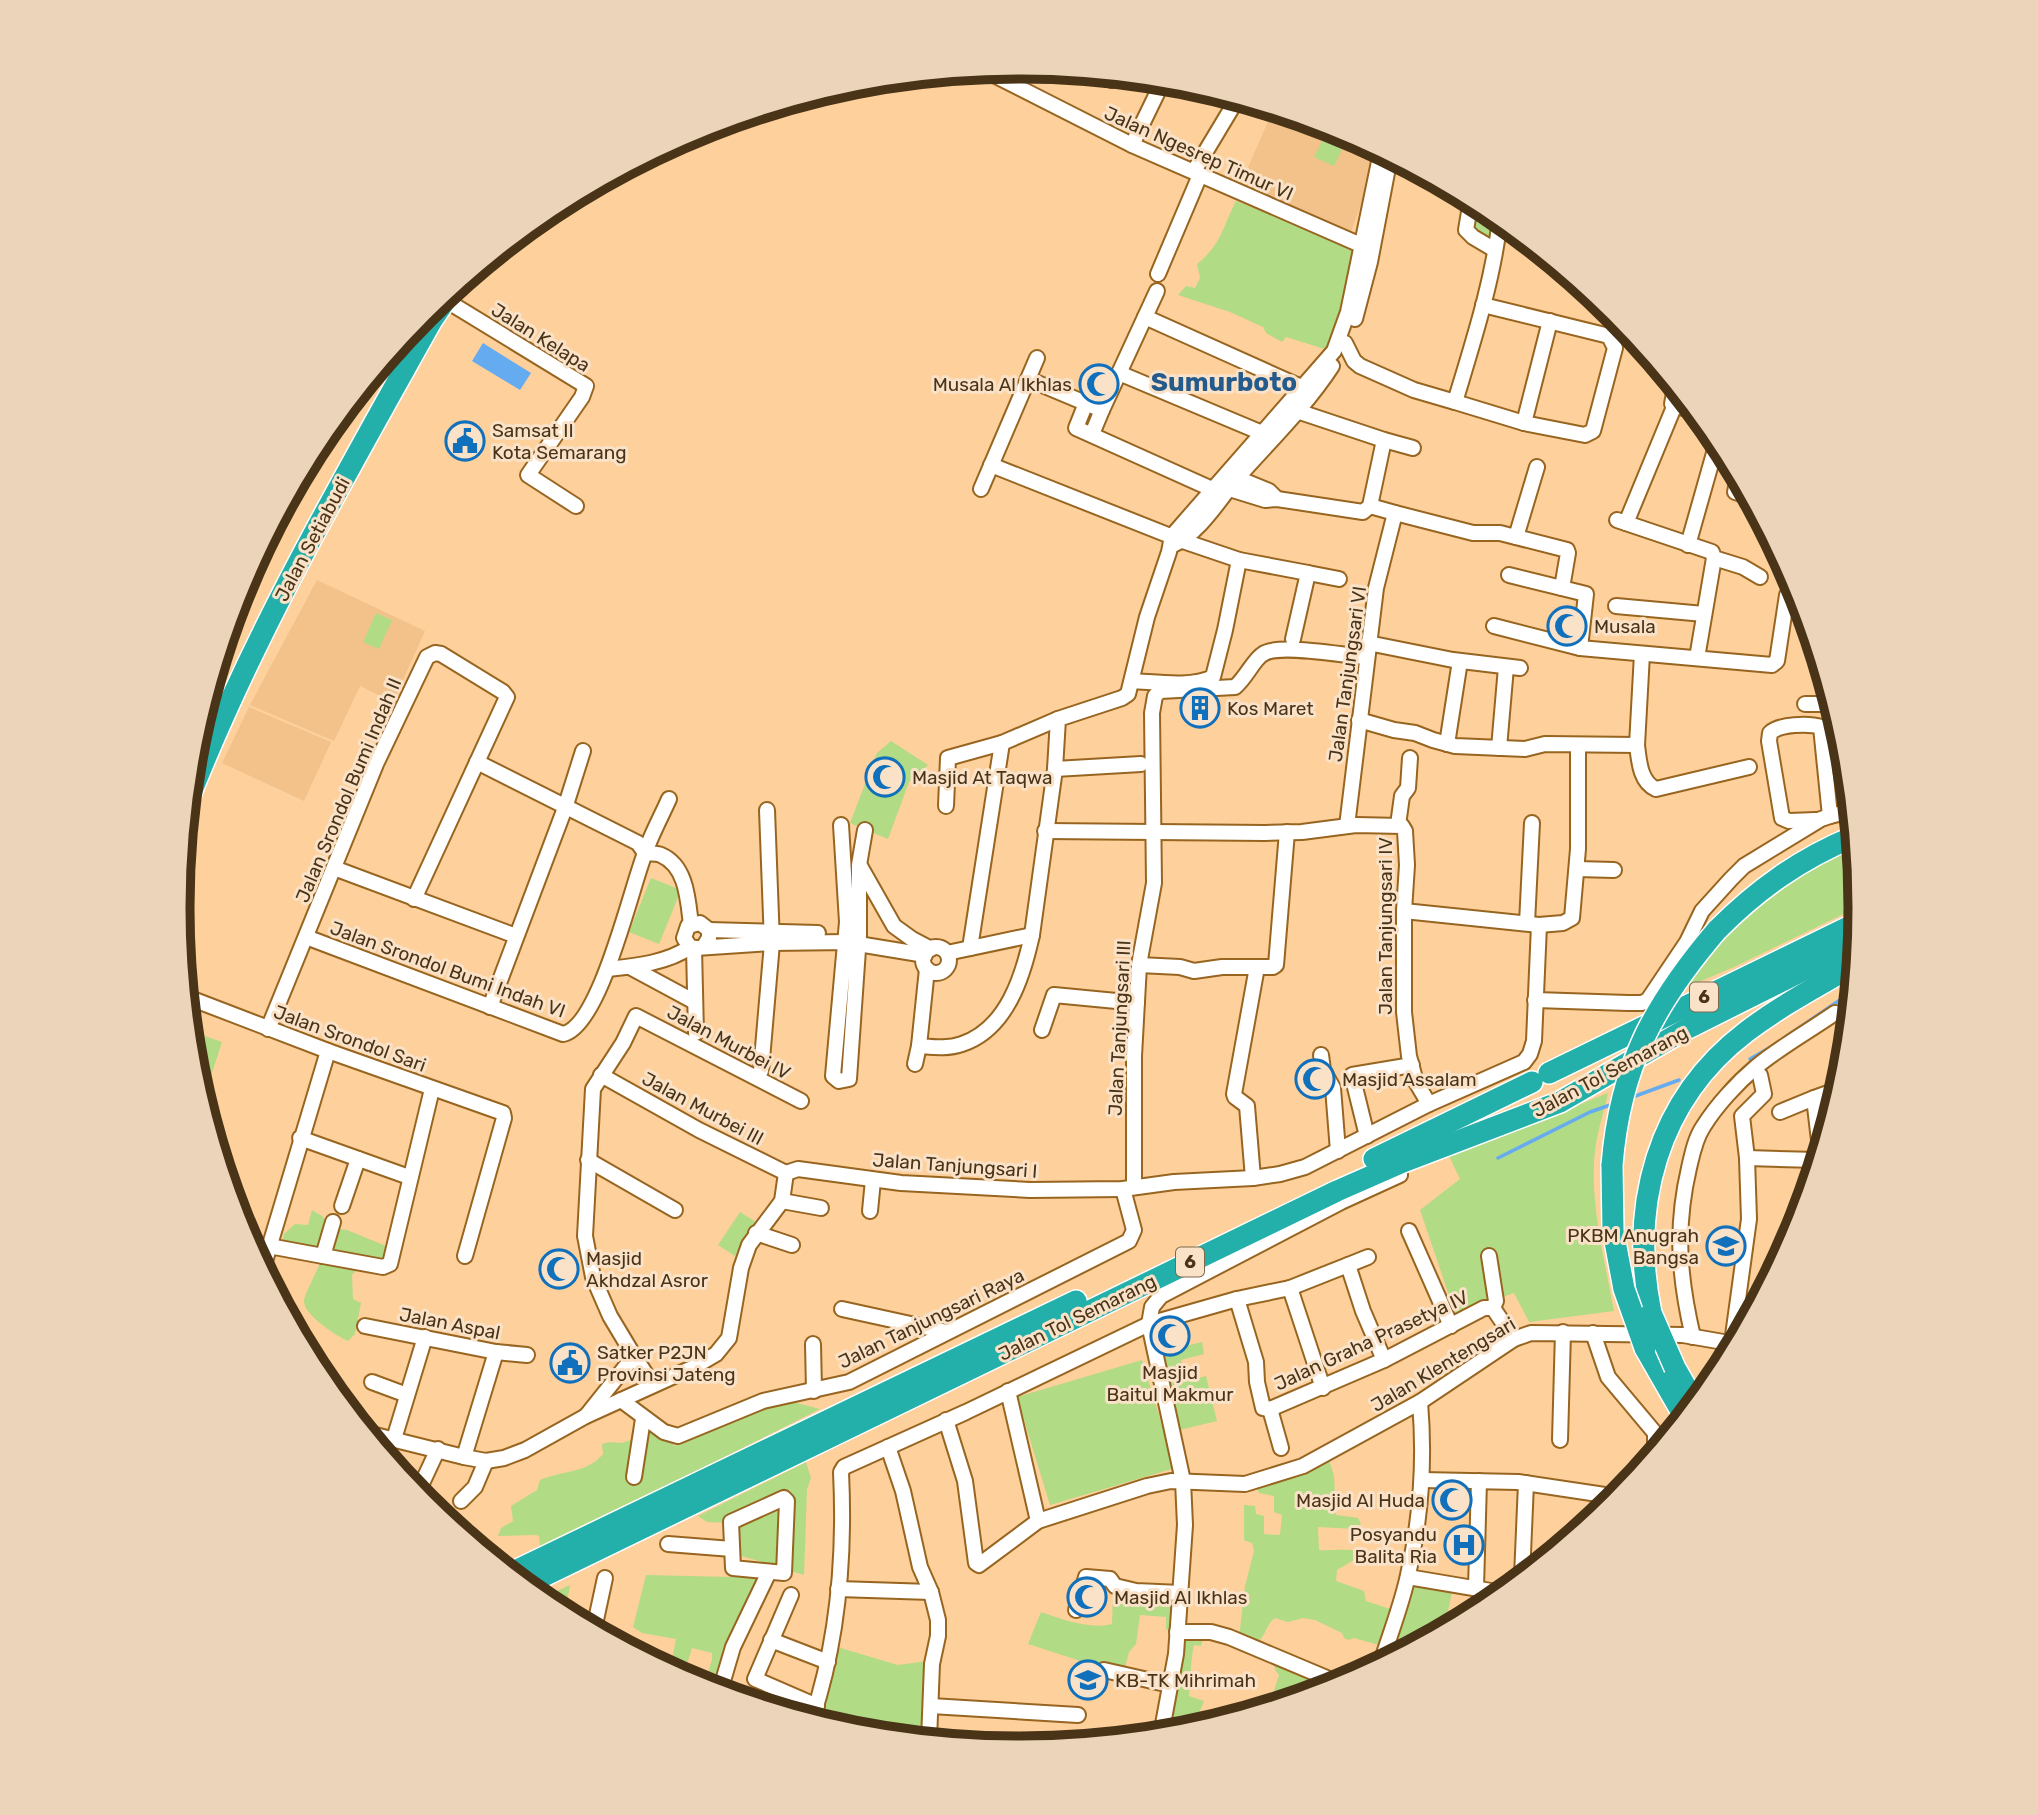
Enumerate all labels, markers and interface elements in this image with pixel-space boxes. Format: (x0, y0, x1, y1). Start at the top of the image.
street label: Jalan Ngesrep Timur VI (1101, 101, 1297, 205)
street label: Jalan Kelapa (487, 298, 594, 377)
mosque icon: Musala Al Ikhlas (1078, 363, 1120, 405)
district label: Sumurboto (1151, 367, 1297, 398)
place label: Musala Al Ikhlas (933, 373, 1072, 396)
place label: Samsat II Kota Semarang (492, 419, 627, 464)
public building icon: Samsat II Kota Semarang (444, 420, 486, 462)
street label: Jalan Setiabudi (270, 473, 355, 605)
street label: Jalan Tanjungsari VI (1324, 585, 1371, 764)
mosque icon: Musala (1546, 605, 1588, 647)
place label: Musala (1594, 615, 1656, 638)
street label: Jalan Srondol Bumi Indah II (291, 674, 406, 906)
building icon: Kos Maret (1179, 687, 1221, 729)
place label: Kos Maret (1227, 697, 1314, 720)
mosque icon: Masjid At Taqwa (864, 756, 906, 798)
place label: Masjid At Taqwa (912, 766, 1052, 789)
street label: Jalan Tanjungsari IV (1374, 837, 1397, 1015)
street label: Jalan Srondol Bumi Indah VI (327, 916, 569, 1023)
street label: Jalan Tanjungsari III (1103, 940, 1136, 1116)
road number: 6 (1690, 982, 1718, 1012)
street label: Jalan Srondol Sari (270, 1000, 429, 1077)
street label: Jalan Murbei IV (663, 1000, 794, 1085)
street label: Jalan Tol Semarang (1529, 1021, 1692, 1122)
mosque icon: Masjid Assalam (1294, 1058, 1336, 1100)
street label: Jalan Murbei III (638, 1067, 767, 1150)
place label: Masjid Assalam (1342, 1068, 1477, 1091)
street label: Jalan Tanjungsari I (872, 1148, 1038, 1183)
place label: PKBM Anugrah Bangsa (1567, 1224, 1699, 1269)
school or university icon: PKBM Anugrah Bangsa (1705, 1225, 1747, 1267)
place label: Masjid Akhdzal Asror (586, 1247, 709, 1292)
road number: 6 (1176, 1247, 1204, 1276)
mosque icon: Masjid Akhdzal Asror (538, 1248, 580, 1290)
street label: Jalan Tanjungsari Raya (835, 1263, 1028, 1373)
street label: Jalan Tol Semarang (994, 1269, 1160, 1366)
street label: Jalan Graha Prasetya IV (1271, 1285, 1472, 1396)
street label: Jalan Aspal (398, 1302, 502, 1345)
street label: Jalan Klentengsari (1367, 1312, 1520, 1417)
mosque icon: Masjid Baitul Makmur (1149, 1315, 1191, 1357)
place label: Satker P2JN Provinsi Jateng (597, 1341, 736, 1386)
public building icon: Satker P2JN Provinsi Jateng (549, 1342, 591, 1384)
place label: Masjid Baitul Makmur (1107, 1361, 1234, 1406)
mosque icon: Masjid Al Huda (1431, 1479, 1473, 1521)
place label: Masjid Al Huda (1296, 1489, 1425, 1512)
place label: Posyandu Balita Ria (1350, 1523, 1437, 1568)
hospital icon: Posyandu Balita Ria (1443, 1524, 1485, 1566)
mosque icon: Masjid Al Ikhlas (1066, 1576, 1108, 1618)
place label: Masjid Al Ikhlas (1114, 1586, 1248, 1609)
school or university icon: KB-TK Mihrimah (1067, 1659, 1109, 1701)
place label: KB-TK Mihrimah (1115, 1669, 1256, 1692)

